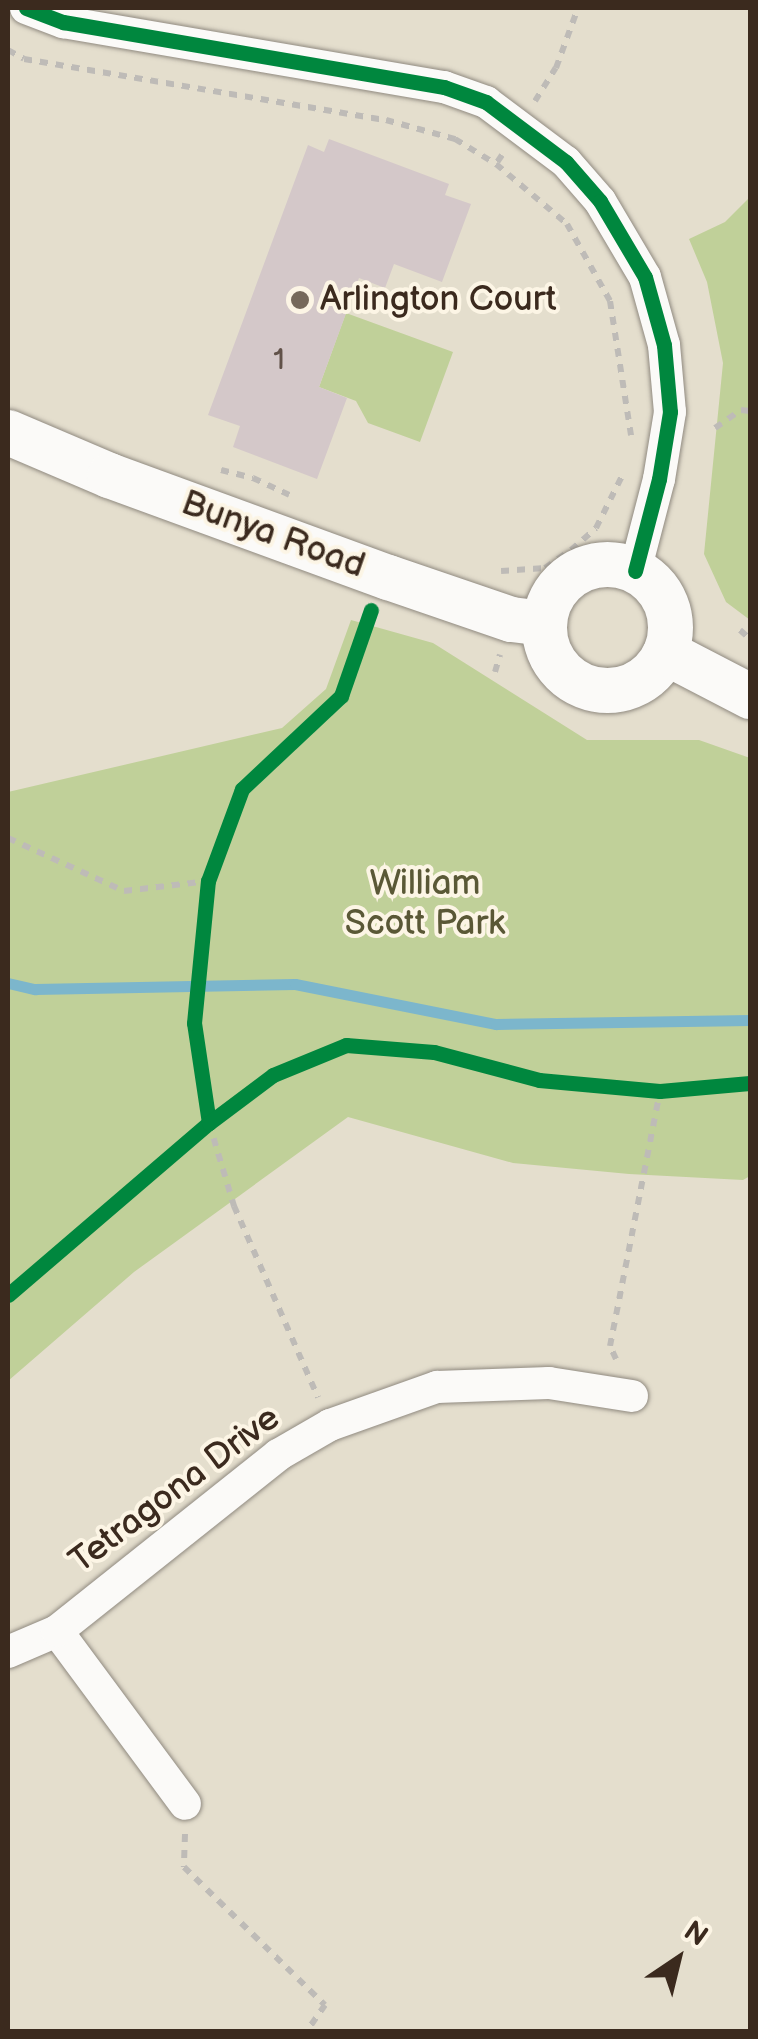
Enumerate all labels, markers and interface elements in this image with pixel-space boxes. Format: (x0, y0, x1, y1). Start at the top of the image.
place label: Arlington Court (320, 279, 556, 321)
marker: Arlington Court (289, 289, 311, 311)
house number: 1 (273, 342, 285, 378)
street label: Bunya Road (176, 482, 370, 588)
park label: William Scott Park (345, 863, 505, 945)
street label: Tetragona Drive (62, 1397, 288, 1583)
north arrow (628, 1909, 728, 2009)
text: N (677, 1914, 714, 1954)

